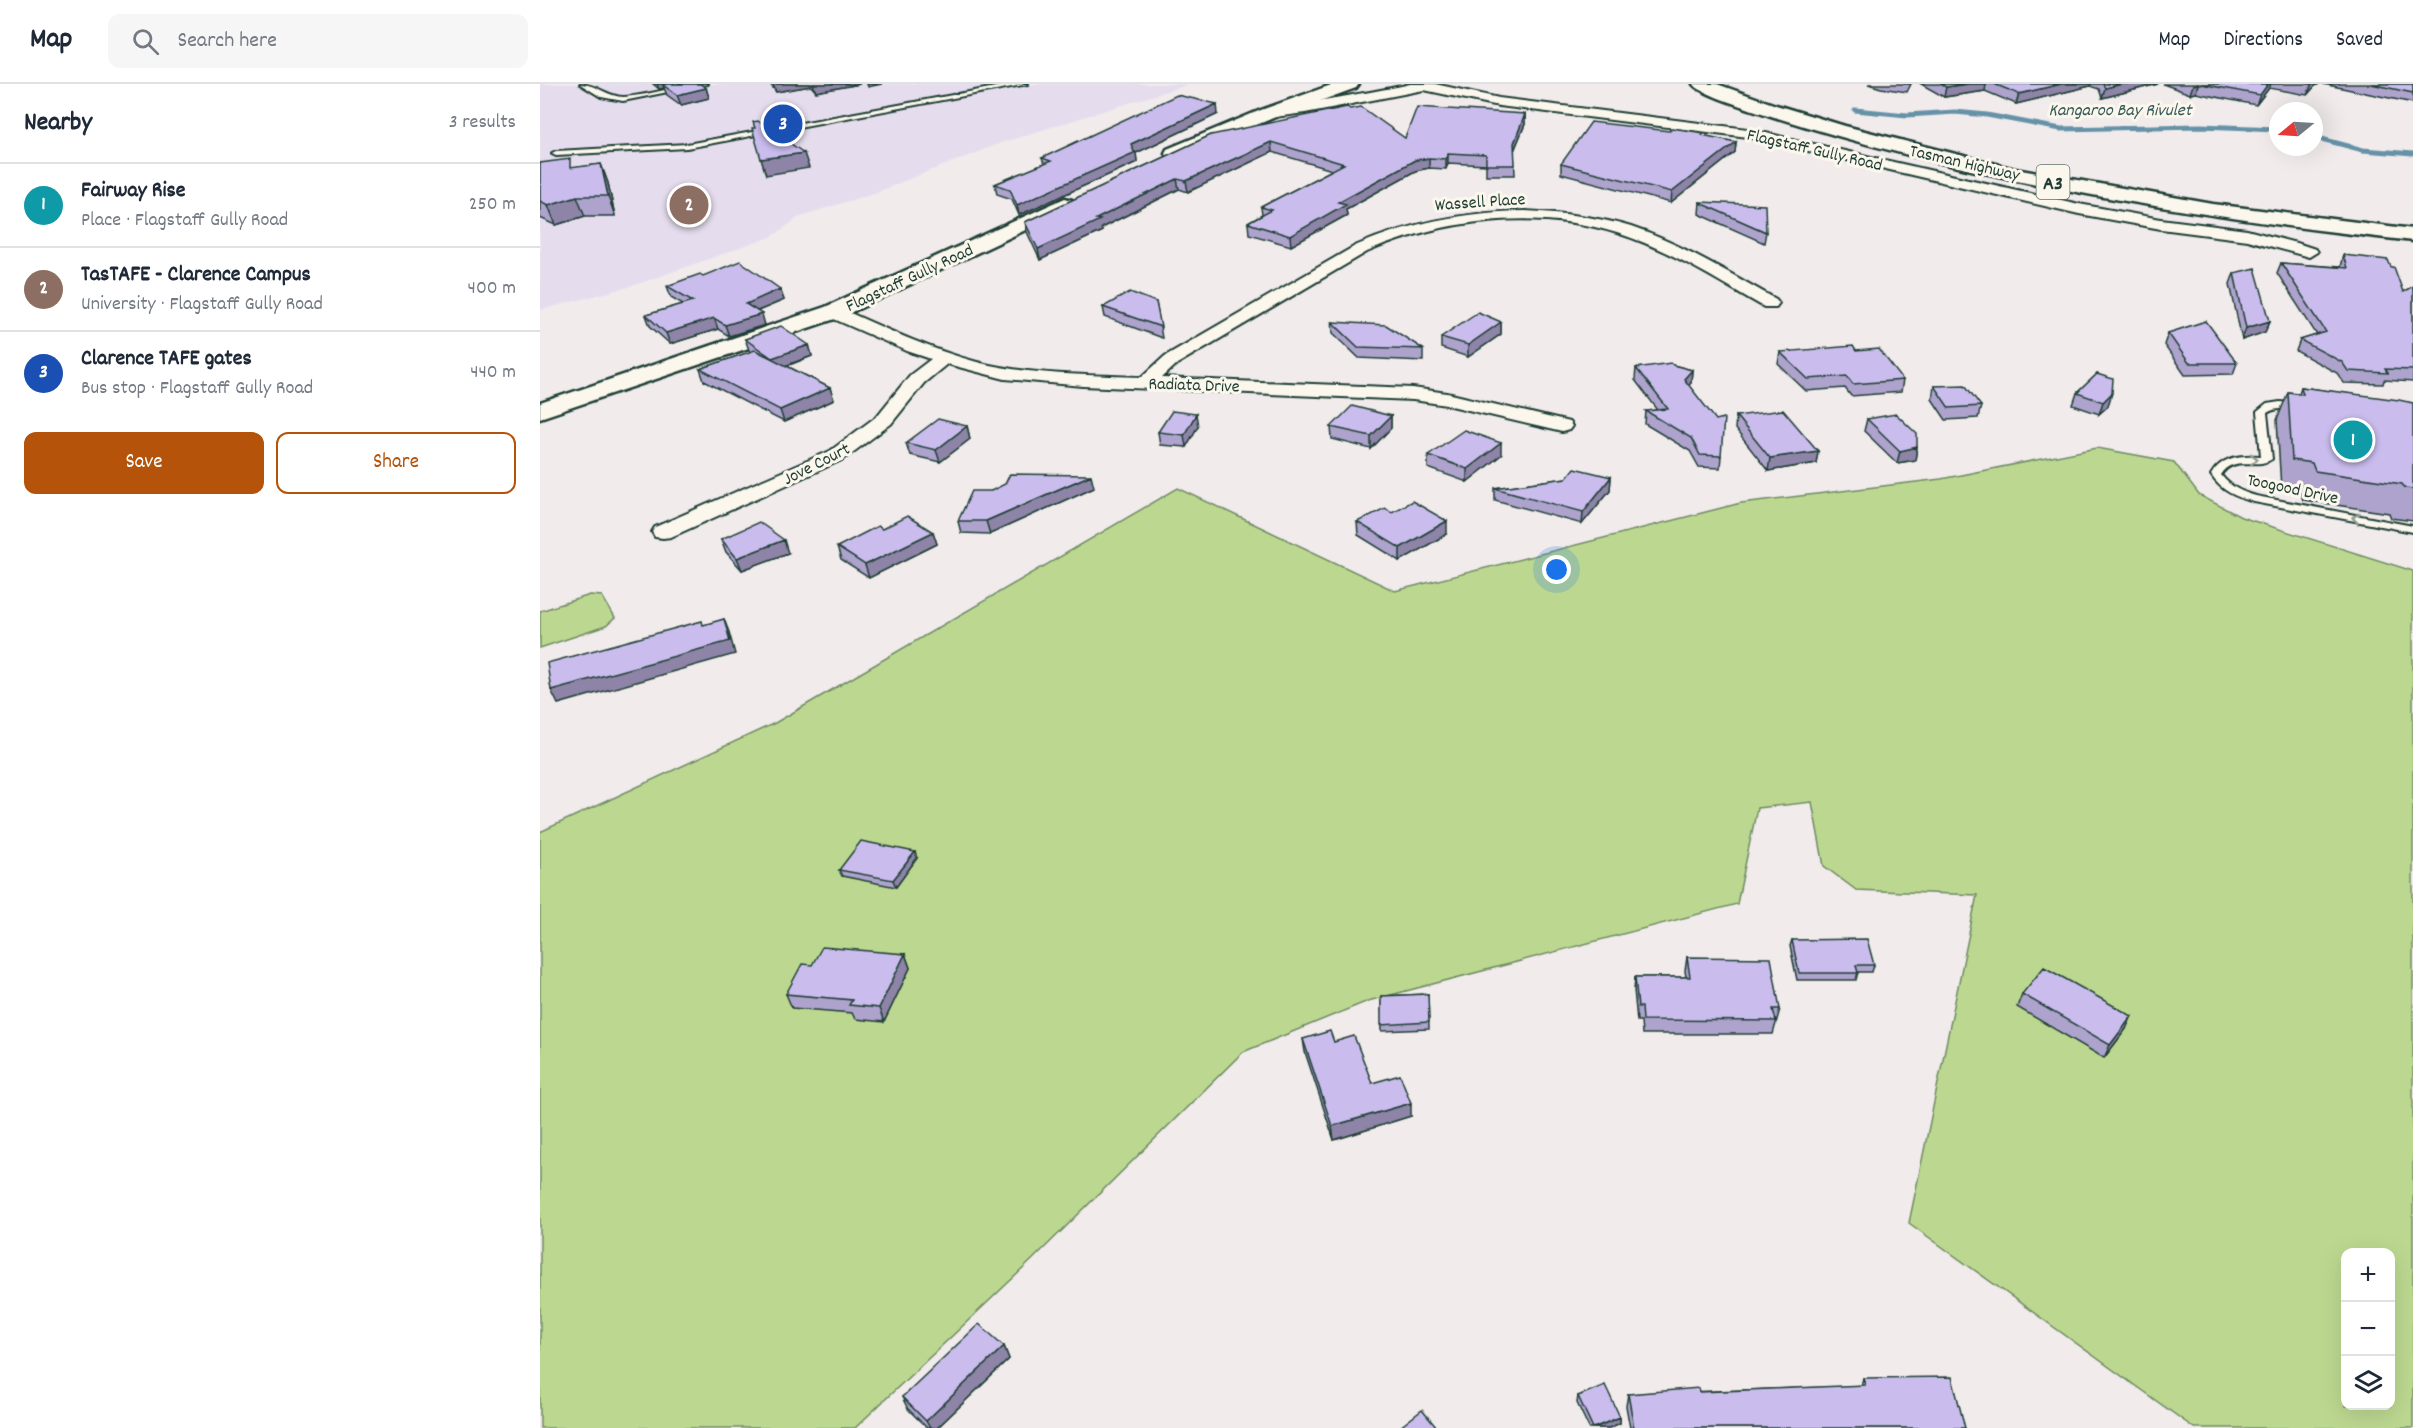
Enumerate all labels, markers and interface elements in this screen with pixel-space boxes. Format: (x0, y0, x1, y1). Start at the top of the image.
search box (108, 14, 528, 68)
text: Map (30, 21, 72, 61)
icon: search (129, 25, 162, 58)
text: Search here (177, 26, 277, 57)
text: Map (2159, 26, 2190, 56)
text: Directions (2223, 26, 2303, 56)
text: Saved (2336, 26, 2383, 56)
water label: Kangaroo Bay Rivulet (2049, 99, 2194, 124)
pin: 3 (764, 102, 802, 147)
north arrow (2269, 102, 2323, 156)
text: Nearby (24, 105, 92, 142)
text: 3 results (449, 109, 516, 137)
street label: Flagstaff Gully Road (1744, 124, 1885, 179)
street label: Tasman Highway (1907, 140, 2023, 189)
road number: A3 (2036, 165, 2070, 199)
text: Fairway Rise (81, 176, 185, 207)
pin: 2 (670, 182, 708, 228)
street label: Wassell Place (1434, 188, 1526, 219)
text: 1 (41, 191, 46, 219)
text: 250 m (469, 191, 516, 219)
text: Place · Flagstaff Gully Road (81, 207, 288, 235)
street label: Flagstaff Gully Road (842, 239, 978, 320)
text: TasTAFE - Clarence Campus (81, 260, 311, 291)
text: 2 (39, 275, 48, 303)
text: 400 m (468, 275, 516, 303)
text: University · Flagstaff Gully Road (81, 291, 323, 319)
text: Clarence TAFE gates (81, 344, 252, 375)
text: 3 (39, 359, 48, 387)
text: 440 m (470, 359, 516, 387)
street label: Radiata Drive (1148, 372, 1240, 401)
text: Bus stop · Flagstaff Gully Road (81, 375, 313, 403)
pin: 1 (2334, 418, 2372, 462)
button: Save (24, 432, 264, 494)
button: Share (276, 432, 516, 494)
street label: Jove Court (779, 438, 855, 493)
one-way arrow (2250, 453, 2259, 465)
street label: Toogood Drive (2245, 469, 2341, 512)
one-way arrow (2351, 512, 2361, 525)
your location (1542, 555, 1571, 584)
map controls (2341, 1248, 2395, 1410)
button: + (2341, 1248, 2395, 1302)
button: − (2341, 1302, 2395, 1356)
button: layers (2341, 1356, 2395, 1410)

